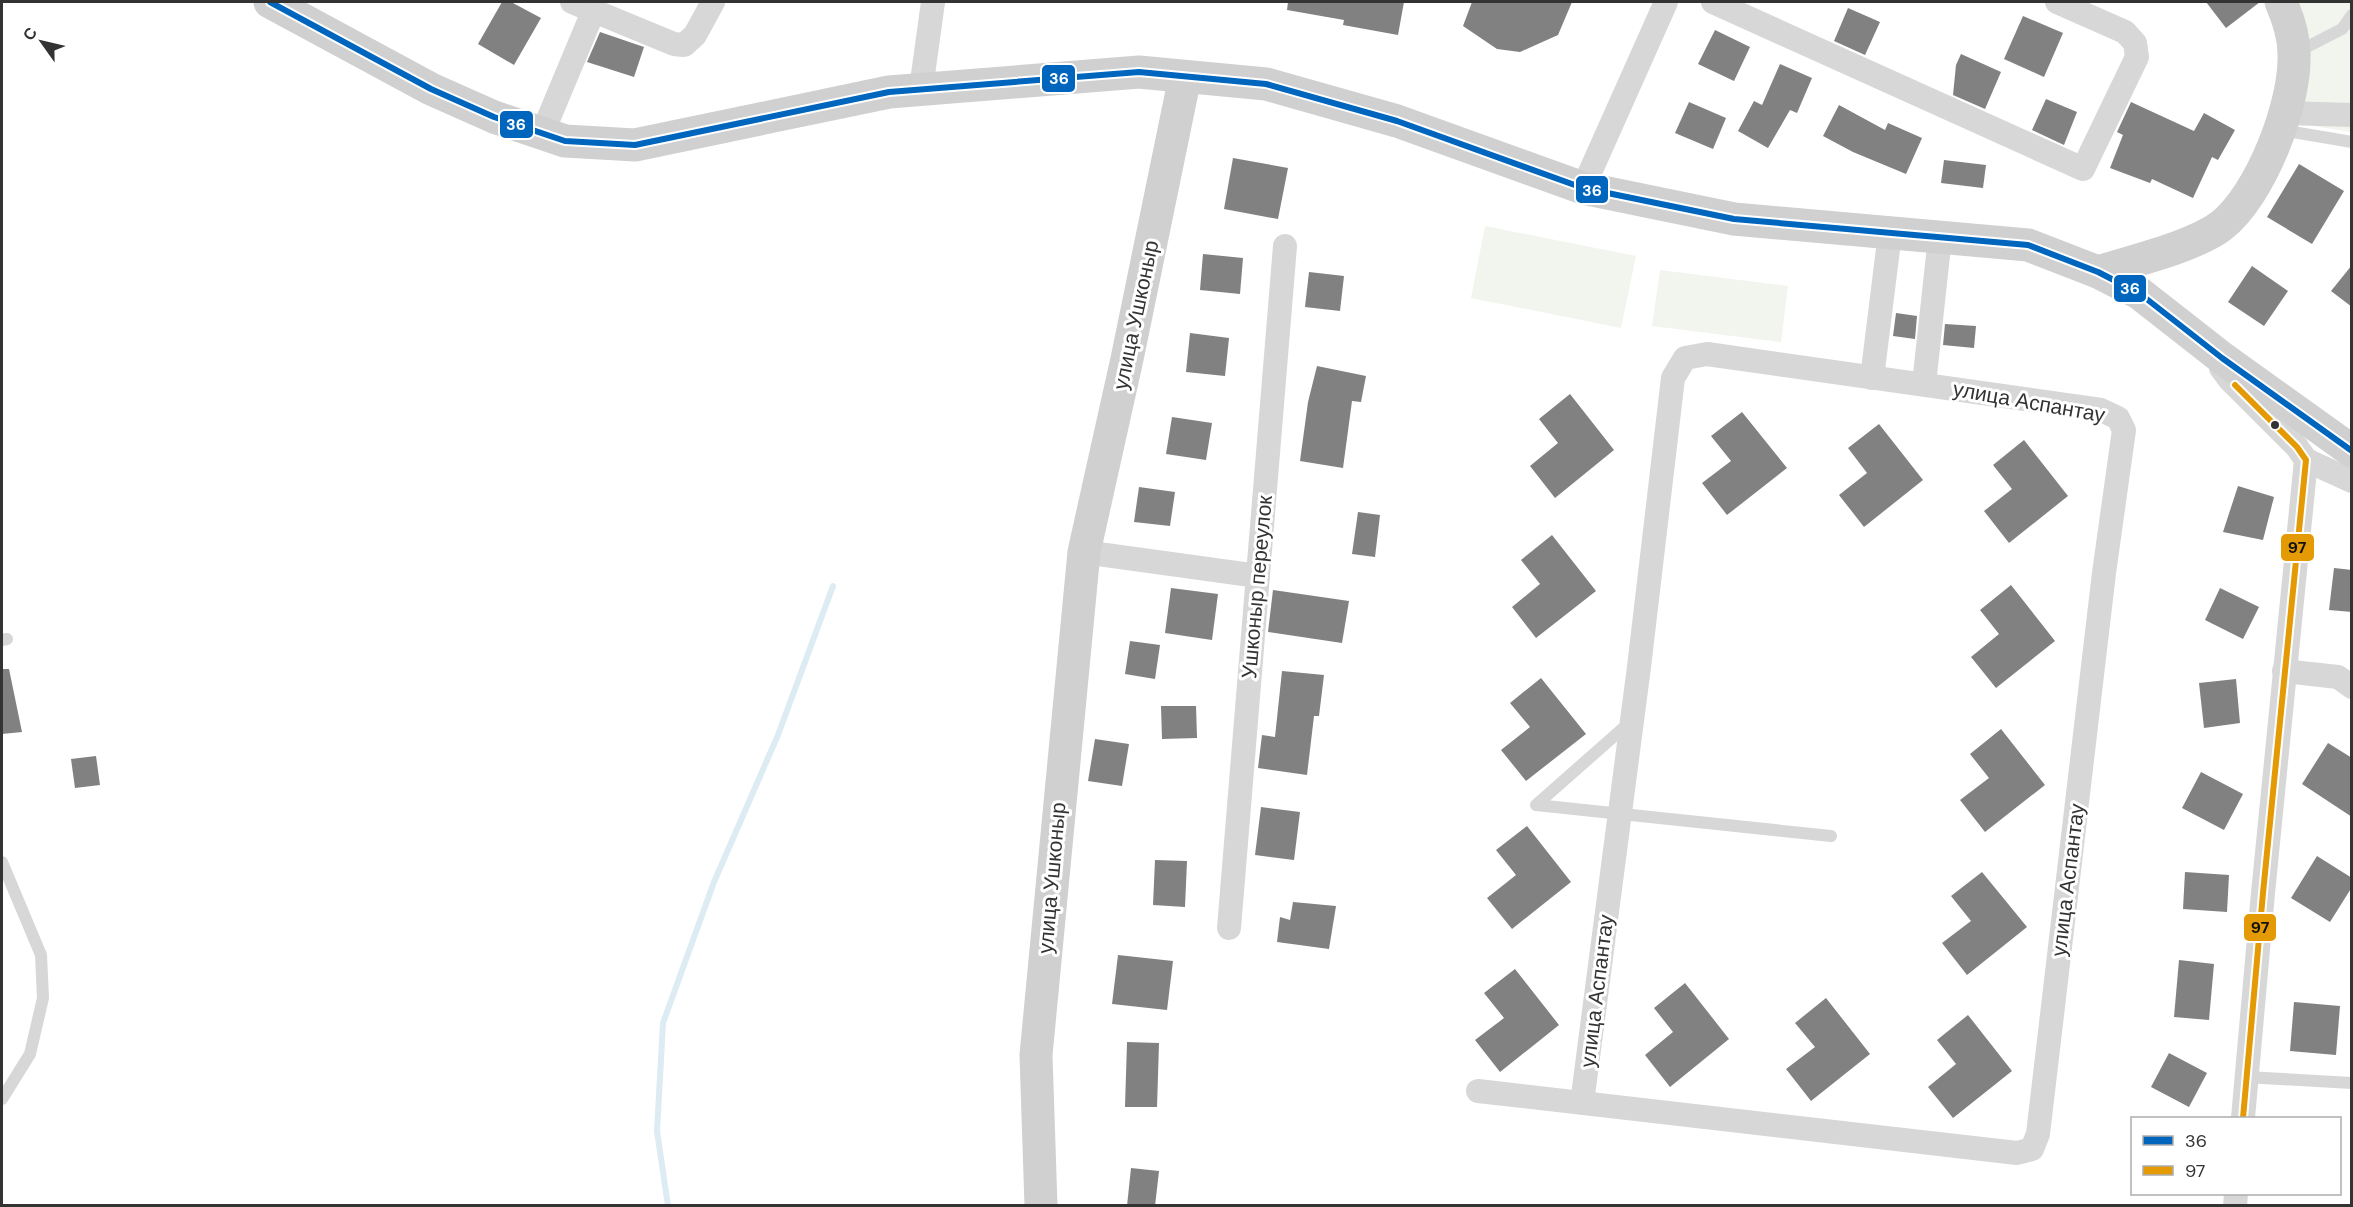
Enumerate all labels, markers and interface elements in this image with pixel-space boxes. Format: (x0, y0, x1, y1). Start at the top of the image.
north arrow (12, 12, 72, 72)
text: С (18, 23, 42, 45)
line badge: 36 (1041, 64, 1076, 93)
text: 36 (1049, 68, 1069, 89)
line badge: 36 (499, 110, 534, 139)
text: 36 (506, 114, 526, 135)
line badge: 36 (1575, 175, 1609, 204)
text: 36 (1582, 180, 1602, 201)
street label: улица Ушконыр (1106, 238, 1166, 392)
line badge: 36 (2113, 274, 2147, 303)
text: 36 (2120, 278, 2140, 299)
street label: улица Аспантау (1951, 375, 2108, 429)
unlabelled marker (2269, 419, 2281, 431)
street label: Ушконыр переулок (1235, 493, 1279, 680)
line badge: 97 (2280, 533, 2315, 562)
text: 97 (2288, 537, 2307, 558)
street label: улица Ушконыр (1031, 801, 1073, 955)
street label: улица Аспантау (2045, 801, 2091, 958)
street label: улица Аспантау (1574, 912, 1620, 1069)
line badge: 97 (2243, 913, 2277, 942)
text: 97 (2251, 917, 2270, 938)
legend (2131, 1117, 2341, 1195)
text: 36 (2185, 1129, 2207, 1153)
text: 97 (2185, 1159, 2205, 1183)

